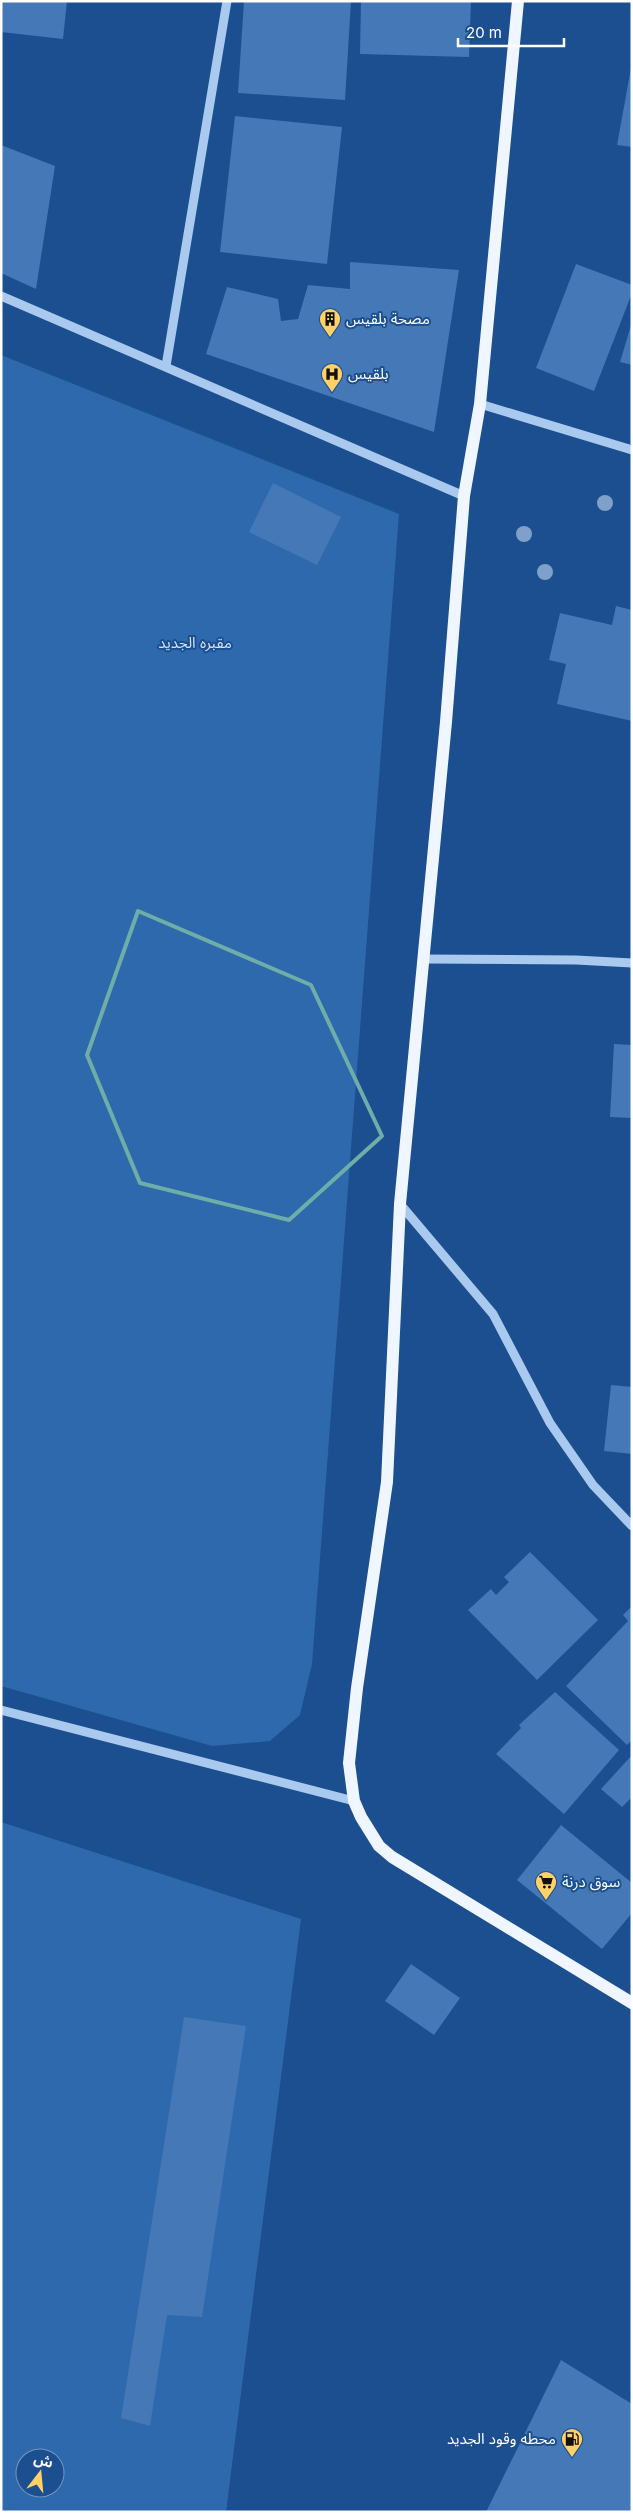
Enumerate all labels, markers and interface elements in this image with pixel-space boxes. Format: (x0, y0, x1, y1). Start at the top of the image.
scale bar (458, 15, 564, 47)
text: 20 m (466, 23, 502, 42)
building icon: مصحة بلقيس (318, 307, 342, 338)
place label: مصحة بلقيس (346, 309, 430, 328)
hospital icon: بلقيس (320, 362, 344, 393)
place label: بلقيس (348, 364, 389, 383)
park label: مقبره الجديد (158, 633, 232, 652)
supermarket icon: سوق درنة (534, 1870, 558, 1901)
place label: سوق درنة (562, 1872, 620, 1891)
fuel station icon: محطه وقود الجديد (560, 2427, 584, 2458)
place label: محطه وقود الجديد (447, 2429, 556, 2448)
north arrow (15, 2448, 65, 2498)
text: ش (32, 2449, 55, 2471)

